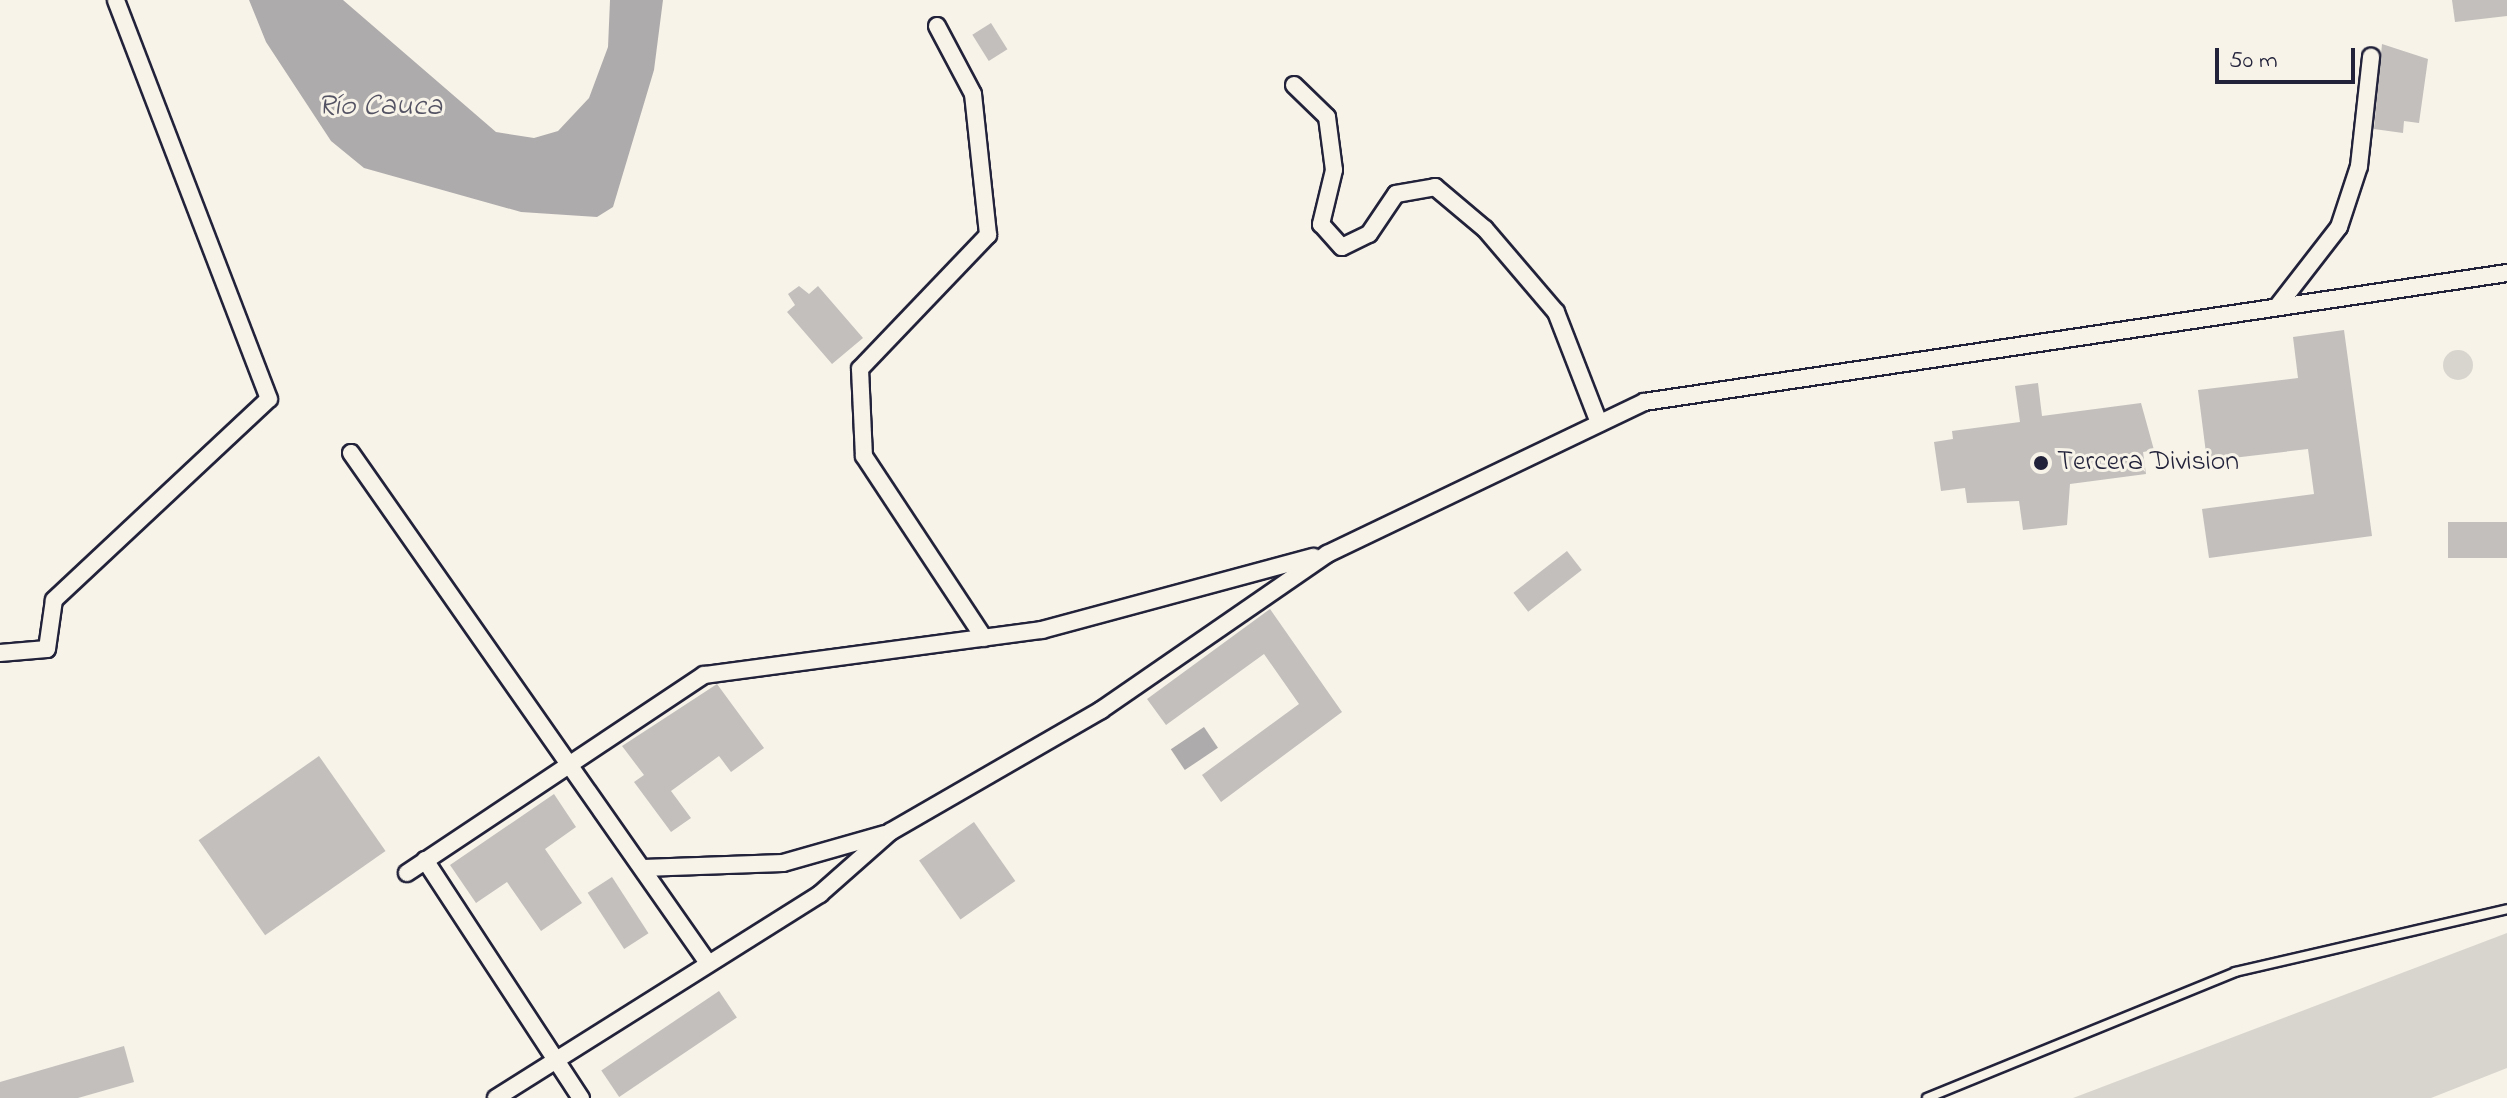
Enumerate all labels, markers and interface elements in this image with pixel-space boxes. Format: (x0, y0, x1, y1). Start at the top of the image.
scale bar (2219, 32, 2359, 82)
text: 50 m (2229, 44, 2278, 79)
water label: Río Cauca (318, 89, 442, 125)
place label: Tercera Division (2057, 446, 2239, 480)
marker: Tercera Division (2032, 454, 2050, 472)

